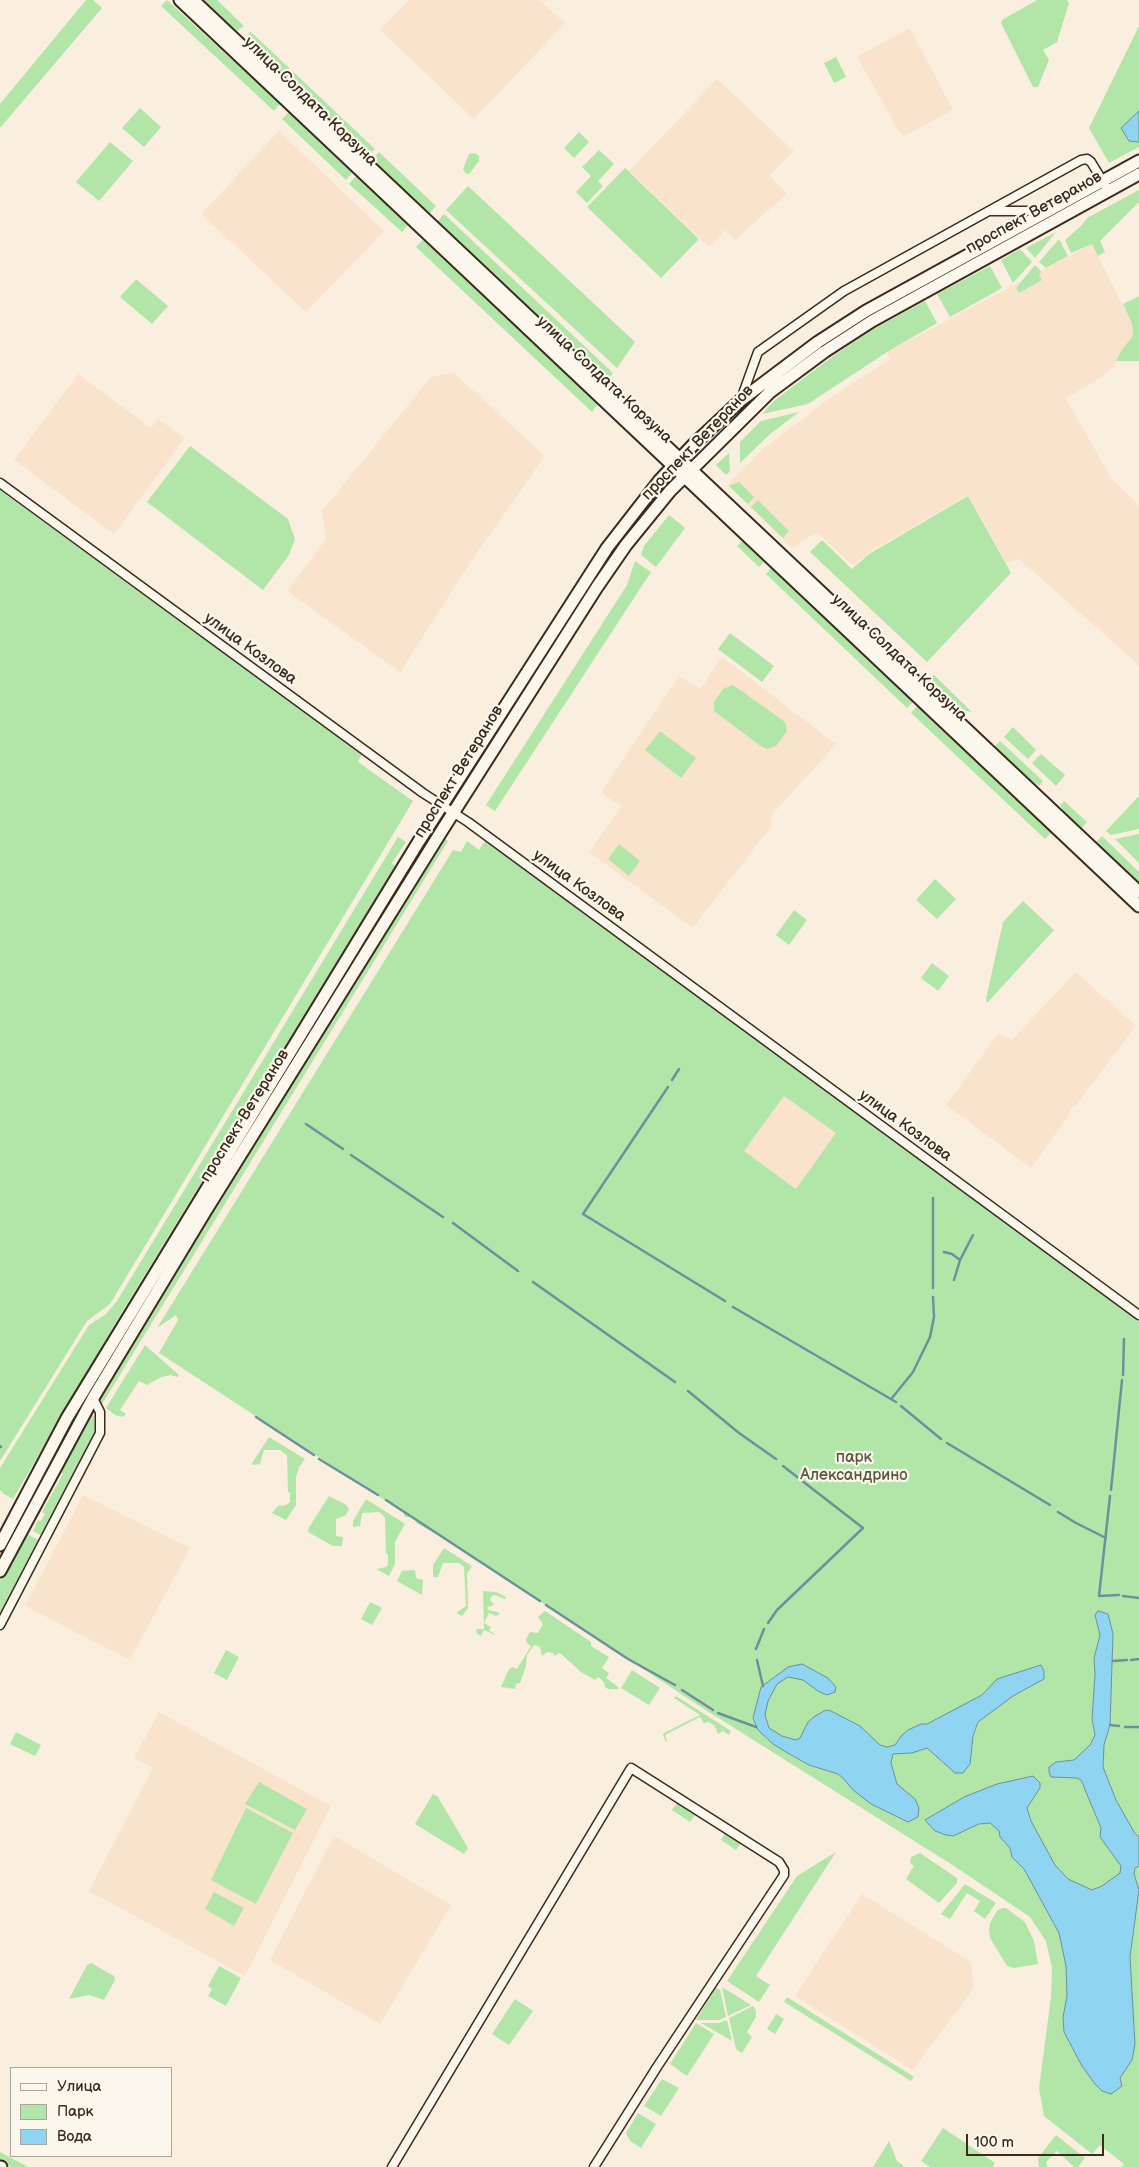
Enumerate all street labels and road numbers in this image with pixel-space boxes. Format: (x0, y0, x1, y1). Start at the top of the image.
street label: улица Солдата Корзуна (239, 33, 381, 171)
street label: проспект Ветеранов (963, 168, 1105, 258)
street label: улица Солдата Корзуна (532, 312, 676, 448)
street label: проспект Ветеранов (638, 381, 758, 505)
street label: улица Солдата Корзуна (827, 590, 971, 726)
street label: улица Козлова (200, 609, 300, 689)
street label: проспект Ветеранов (410, 702, 508, 842)
street label: улица Козлова (529, 846, 629, 926)
street label: проспект Ветеранов (196, 1046, 294, 1186)
street label: улица Козлова (855, 1086, 955, 1166)

